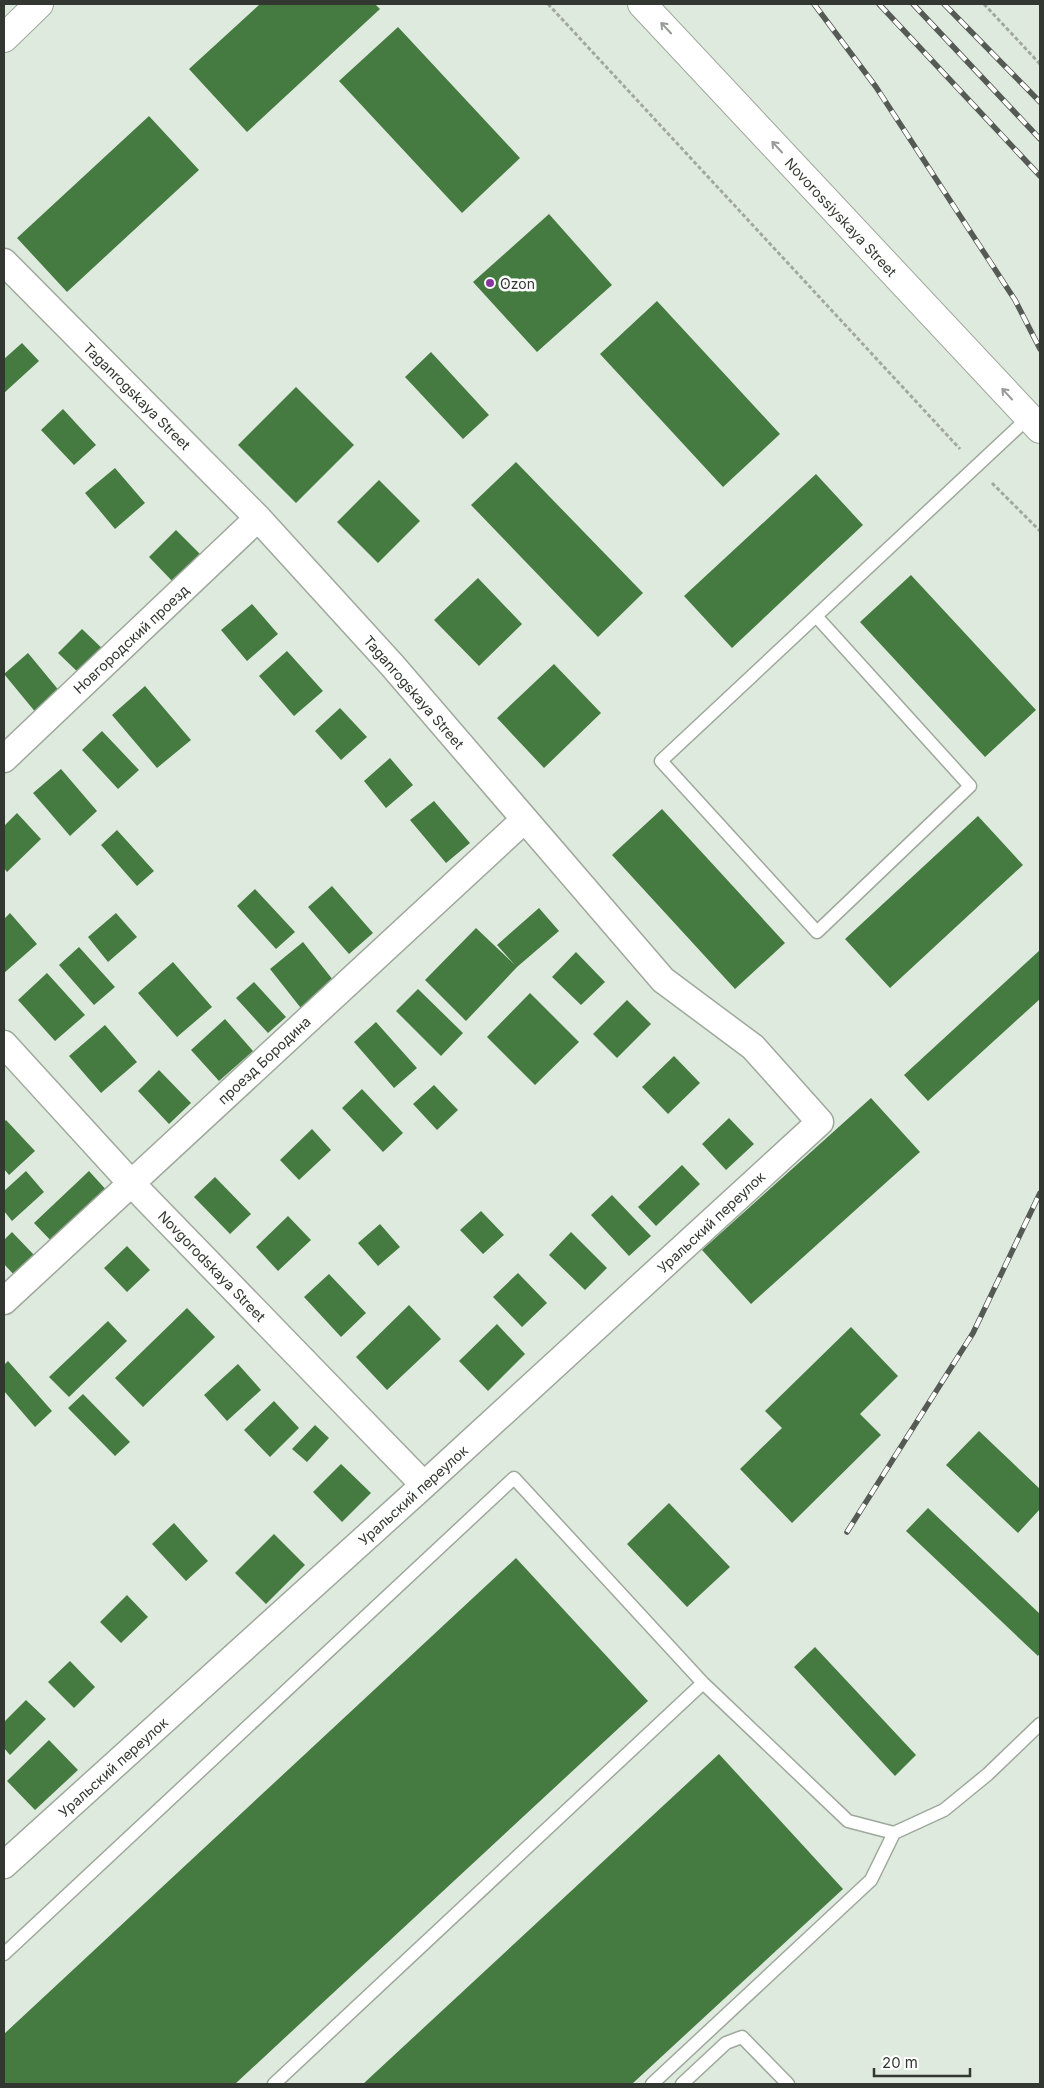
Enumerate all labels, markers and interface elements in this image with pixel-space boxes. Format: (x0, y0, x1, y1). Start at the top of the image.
one-way arrow (660, 22, 672, 35)
one-way arrow (771, 141, 783, 154)
street label: Novorossiyskaya Street (782, 154, 901, 280)
place label: Ozon (500, 275, 535, 292)
marker: Ozon (484, 277, 496, 289)
street label: Taganrogskaya Street (80, 339, 194, 453)
one-way arrow (1001, 387, 1013, 400)
street label: Новгородский проезд (70, 581, 192, 697)
street label: Taganrogskaya Street (360, 632, 468, 752)
street label: проезд Бородина (214, 1013, 314, 1107)
street label: Уральский переулок (654, 1167, 769, 1276)
street label: Novgorodskaya Street (155, 1207, 269, 1325)
street label: Уральский переулок (355, 1441, 471, 1548)
street label: Уральский переулок (55, 1713, 171, 1820)
scale bar (874, 2046, 970, 2078)
text: 20 m (882, 2053, 918, 2072)

